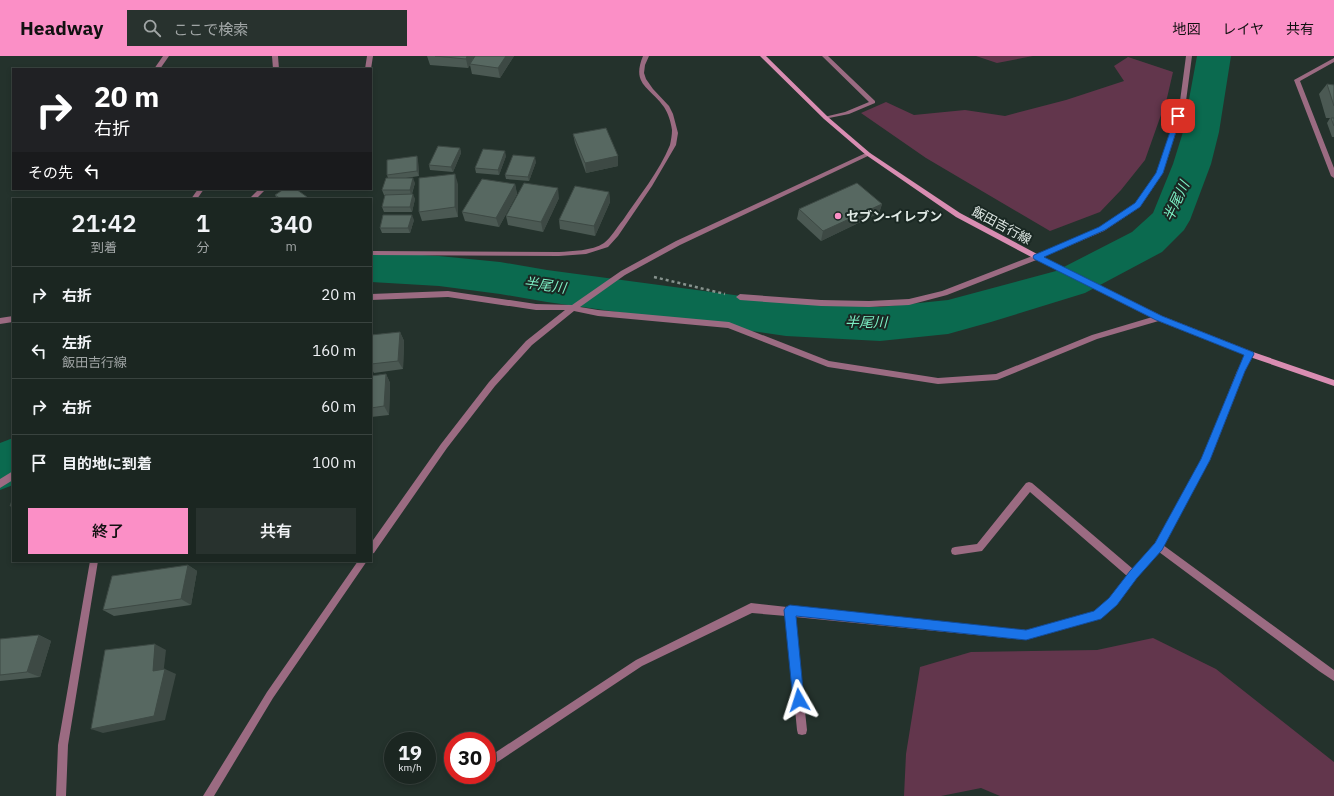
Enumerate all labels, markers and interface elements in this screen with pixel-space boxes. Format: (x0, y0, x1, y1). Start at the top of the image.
search box (127, 10, 407, 46)
text: Headway (20, 16, 103, 40)
icon: search (141, 17, 163, 39)
text: ここで検索 (173, 20, 248, 39)
text: 地図 (1172, 20, 1200, 38)
text: レイヤ (1222, 20, 1264, 38)
text: 共有 (1286, 20, 1314, 38)
text: 20 m (94, 78, 159, 115)
icon: right (28, 84, 80, 136)
pin (1161, 99, 1195, 133)
icon: arrive (1167, 105, 1189, 127)
text: 右折 (94, 117, 130, 140)
icon: left (81, 160, 103, 182)
text: その先 (28, 163, 73, 182)
water label: 半尾川 (1159, 176, 1194, 224)
street label: 飯田吉行線 (969, 203, 1034, 248)
text: 21:42 (71, 207, 137, 239)
text: 1 (196, 207, 210, 239)
text: 340 (270, 208, 313, 240)
place label: セブン-イレブン (846, 208, 942, 225)
marker: セブン-イレブン (833, 211, 843, 221)
text: m (285, 238, 297, 255)
text: 到着 (91, 239, 117, 256)
text: 分 (197, 239, 210, 256)
water label: 半尾川 (523, 273, 569, 297)
icon: right (28, 284, 50, 306)
text: 20 m (321, 285, 356, 304)
text: 右折 (62, 286, 92, 305)
water label: 半尾川 (845, 313, 889, 331)
text: 左折 (62, 333, 92, 352)
icon: left (28, 340, 50, 362)
text: 160 m (312, 341, 356, 360)
text: 飯田吉行線 (62, 354, 127, 371)
icon: right (28, 396, 50, 418)
text: 60 m (321, 397, 356, 416)
text: 右折 (62, 398, 92, 417)
icon: arrive (28, 452, 50, 474)
text: 100 m (312, 453, 356, 472)
text: 目的地に到着 (62, 454, 152, 473)
button: 終了 (28, 508, 188, 554)
button: 共有 (196, 508, 356, 554)
position arrow (778, 679, 820, 721)
speed limit sign: 30 (444, 732, 496, 784)
text: 19 (398, 739, 422, 766)
text: km/h (398, 761, 422, 774)

